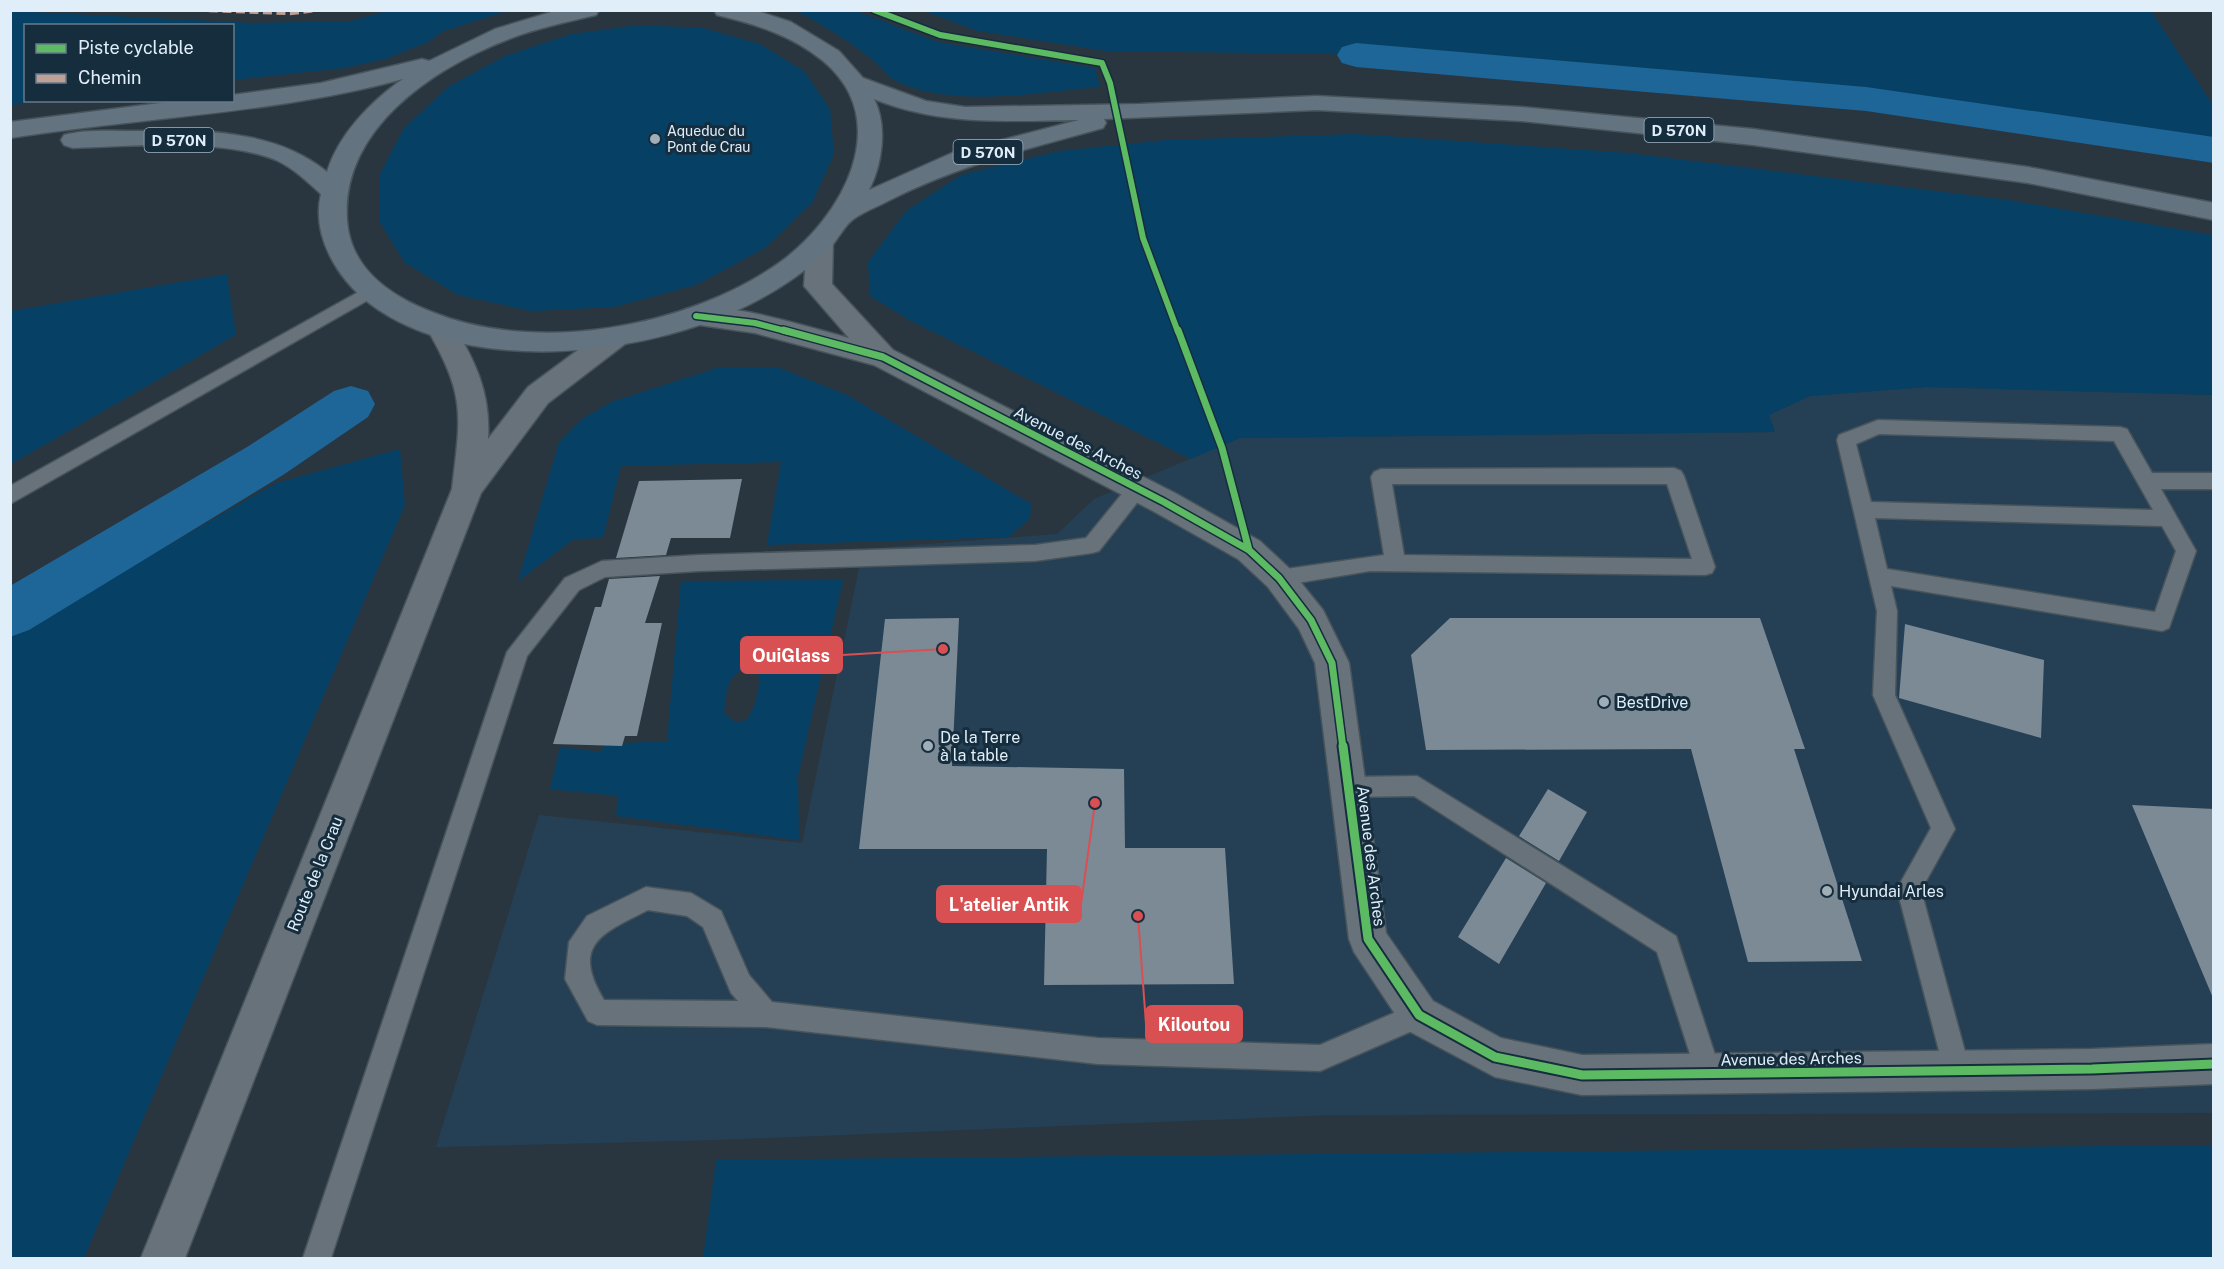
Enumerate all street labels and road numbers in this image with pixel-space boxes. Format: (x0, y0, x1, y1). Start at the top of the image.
road number: D 570N (1644, 118, 1714, 142)
road number: D 570N (144, 128, 213, 152)
road number: D 570N (954, 140, 1022, 164)
street label: Avenue des Arches (1011, 402, 1145, 484)
street label: Avenue des Arches (1353, 785, 1389, 927)
street label: Route de la Crau (283, 814, 347, 934)
street label: Avenue des Arches (1720, 1048, 1862, 1070)

